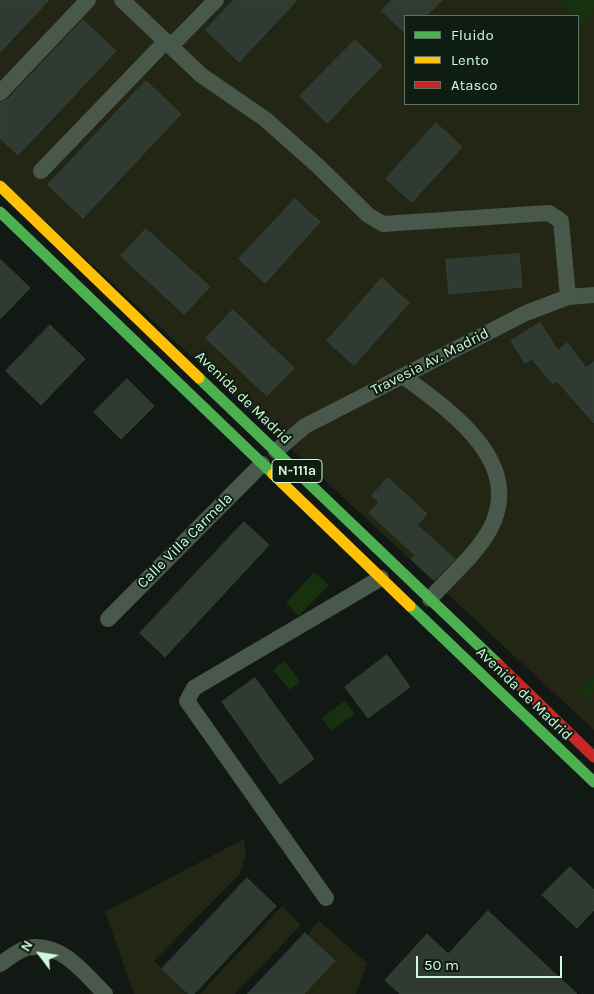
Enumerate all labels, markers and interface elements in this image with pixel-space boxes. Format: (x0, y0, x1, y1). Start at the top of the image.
legend (404, 15, 579, 105)
text: Fluido (451, 26, 494, 44)
text: Lento (451, 51, 489, 69)
text: Atasco (451, 76, 497, 94)
street label: Travesia Av. Madrid (368, 324, 492, 400)
street label: Avenida de Madrid (191, 348, 295, 448)
road number: N-111a (272, 460, 322, 482)
street label: Calle Villa Carmela (134, 490, 236, 592)
street label: Avenida de Madrid (472, 644, 576, 744)
north arrow (15, 929, 65, 979)
text: N (17, 937, 37, 955)
scale bar (419, 946, 565, 978)
text: 50 m (424, 956, 459, 974)

